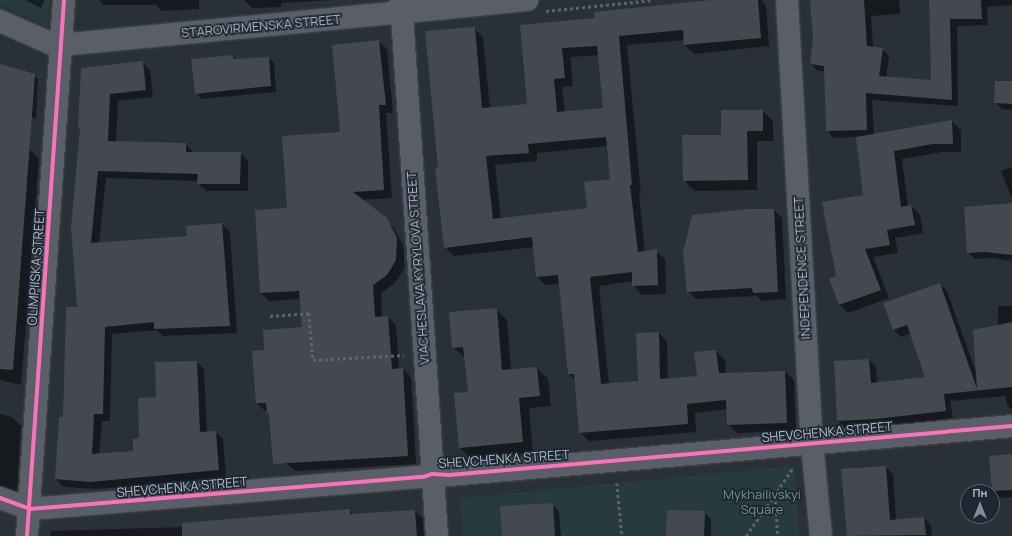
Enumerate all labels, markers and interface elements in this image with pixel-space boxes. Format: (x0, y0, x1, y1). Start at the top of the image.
street label: STAROVIRMENSKA STREET (180, 11, 342, 41)
street label: VIACHESLAVA KYRYLOVA STREET (403, 171, 433, 365)
street label: INDEPENDENCE STREET (790, 196, 814, 340)
street label: OLIMPIISKA STREET (24, 208, 48, 326)
street label: SHEVCHENKA STREET (761, 418, 893, 446)
street label: SHEVCHENKA STREET (438, 447, 570, 471)
street label: SHEVCHENKA STREET (116, 473, 248, 501)
north arrow (960, 484, 1000, 524)
text: Пн (973, 485, 987, 500)
park label: Mykhailivskyi Square (723, 487, 801, 518)

